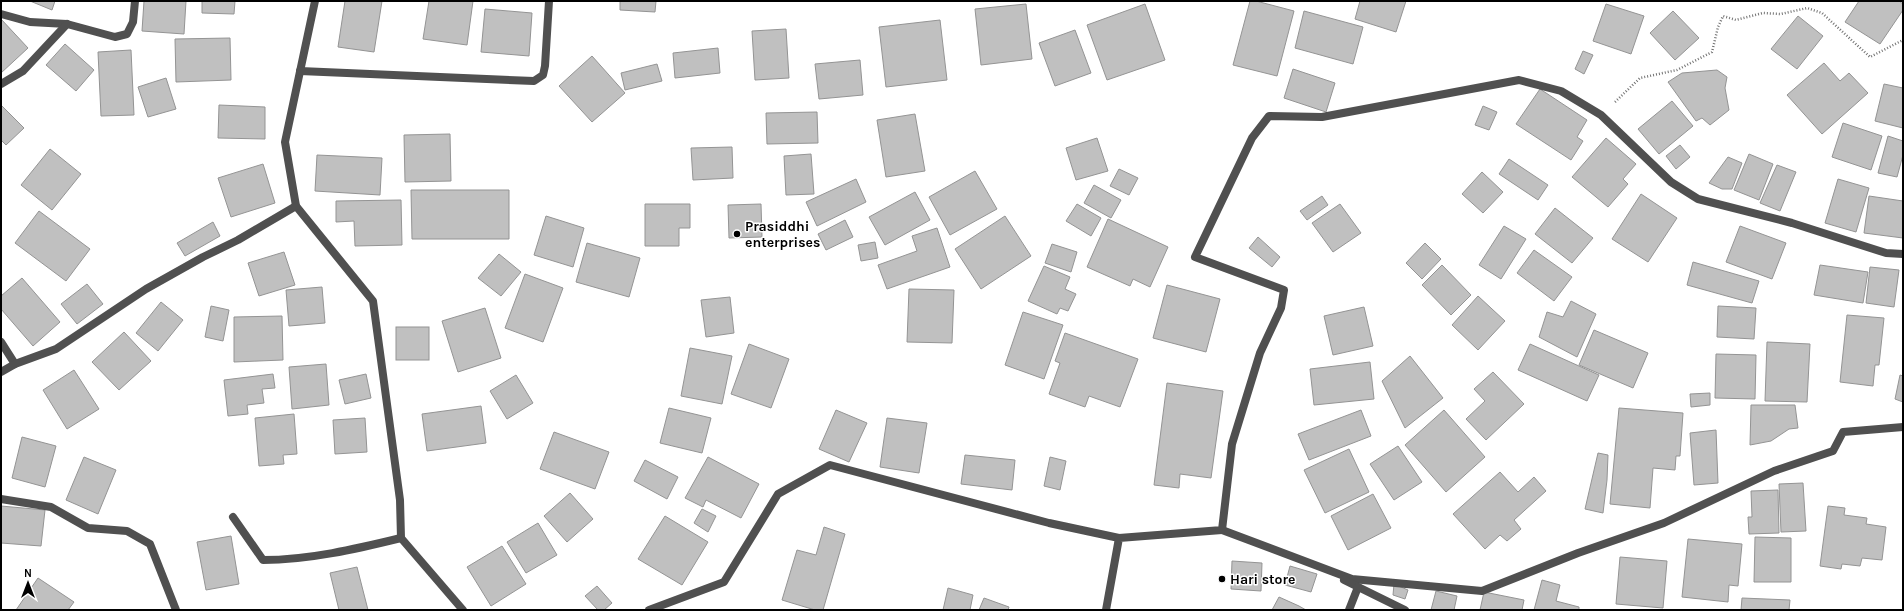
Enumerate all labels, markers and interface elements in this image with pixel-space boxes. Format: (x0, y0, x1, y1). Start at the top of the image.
place label: Prasiddhi enterprises (745, 218, 820, 251)
marker: Prasiddhi enterprises (732, 229, 742, 239)
north arrow (8, 563, 48, 603)
text: N (24, 567, 32, 580)
place label: Hari store (1230, 571, 1295, 588)
marker: Hari store (1217, 574, 1227, 584)

